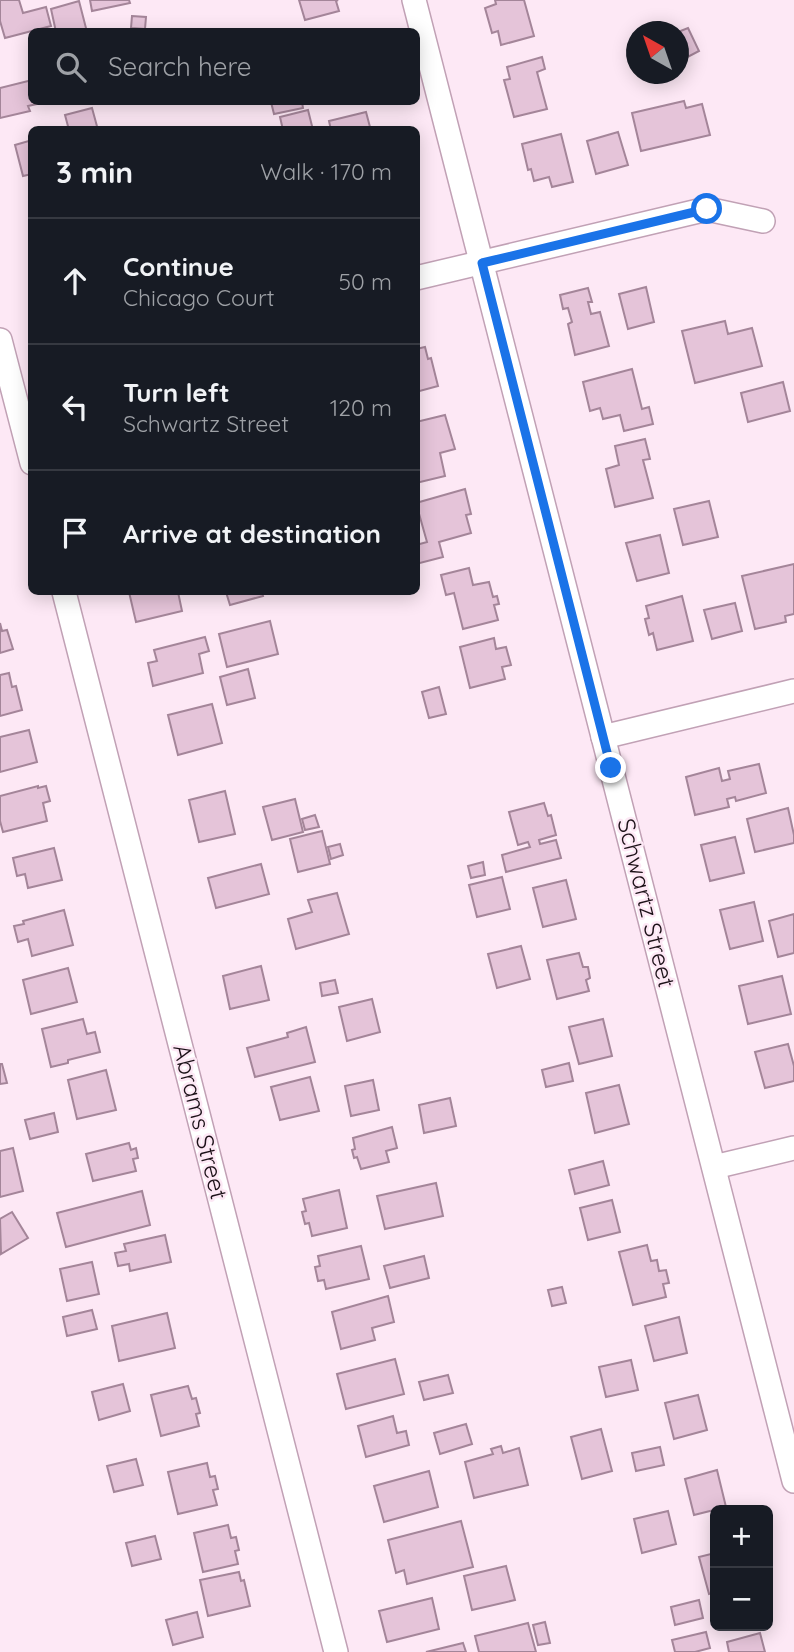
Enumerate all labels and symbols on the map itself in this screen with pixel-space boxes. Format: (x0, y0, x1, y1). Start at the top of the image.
north arrow (626, 21, 689, 84)
route start (691, 193, 722, 224)
route end (595, 752, 626, 783)
street label: Schwartz Street (611, 815, 682, 990)
street label: Abrams Street (167, 1041, 235, 1202)

